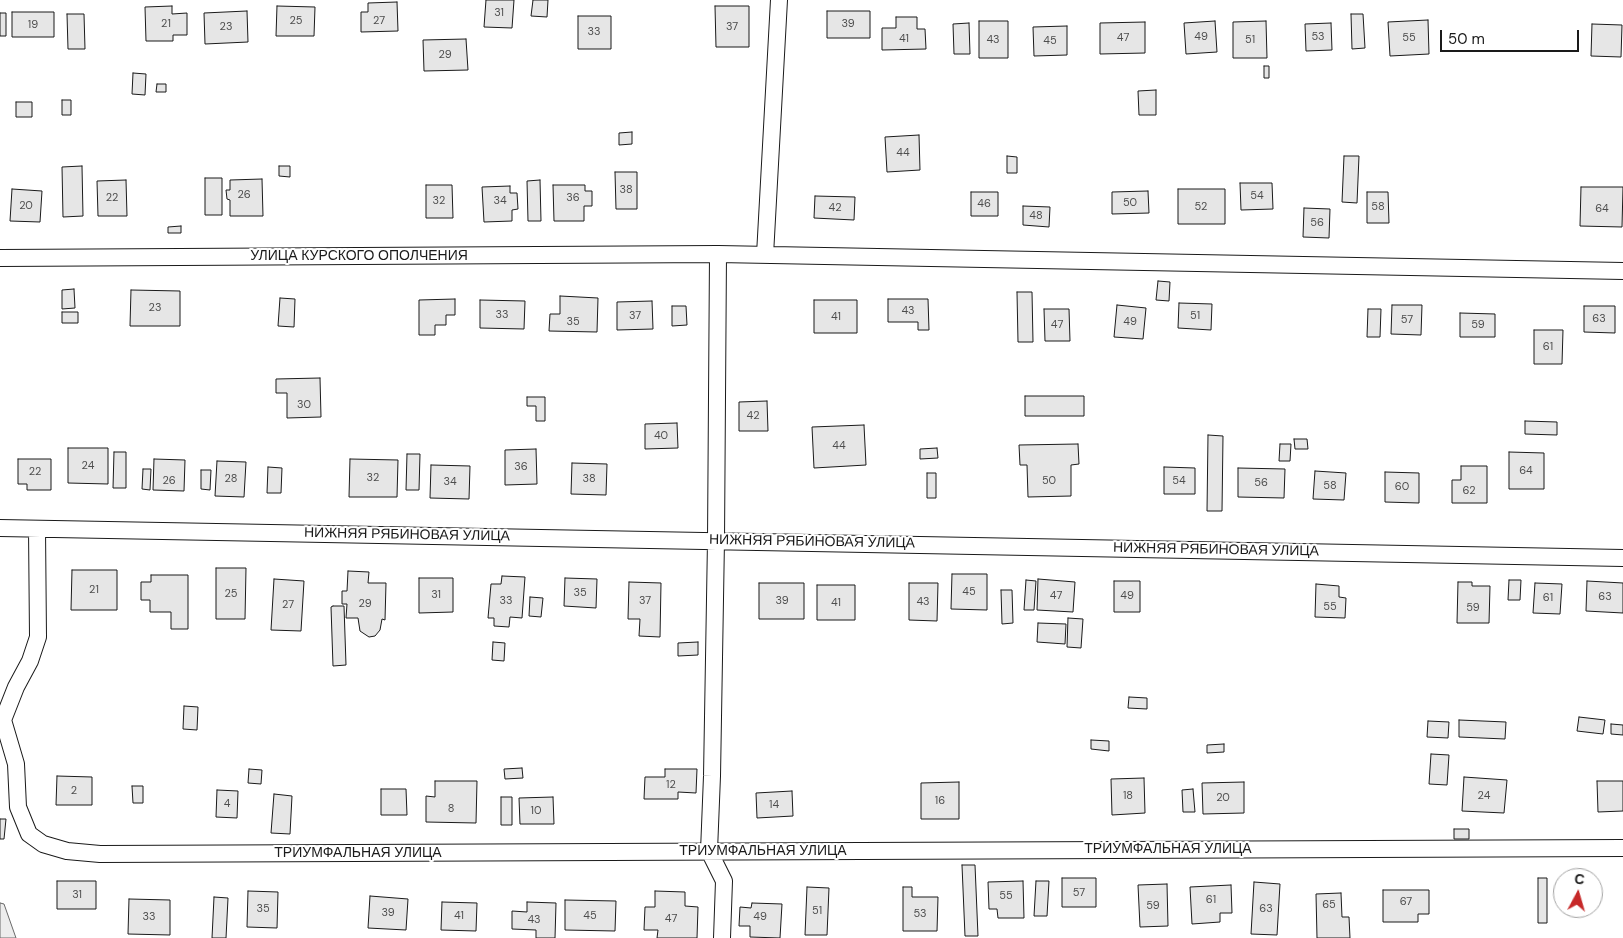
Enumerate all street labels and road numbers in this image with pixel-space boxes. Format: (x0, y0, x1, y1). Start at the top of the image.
street label: УЛИЦА КУРСКОГО ОПОЛЧЕНИЯ (250, 248, 468, 264)
street label: НИЖНЯЯ РЯБИНОВАЯ УЛИЦА (304, 525, 510, 545)
street label: НИЖНЯЯ РЯБИНОВАЯ УЛИЦА (709, 532, 915, 552)
street label: НИЖНЯЯ РЯБИНОВАЯ УЛИЦА (1113, 540, 1319, 560)
street label: ТРИУМФАЛЬНАЯ УЛИЦА (1084, 841, 1252, 857)
street label: ТРИУМФАЛЬНАЯ УЛИЦА (679, 843, 847, 859)
street label: ТРИУМФАЛЬНАЯ УЛИЦА (274, 845, 442, 861)

